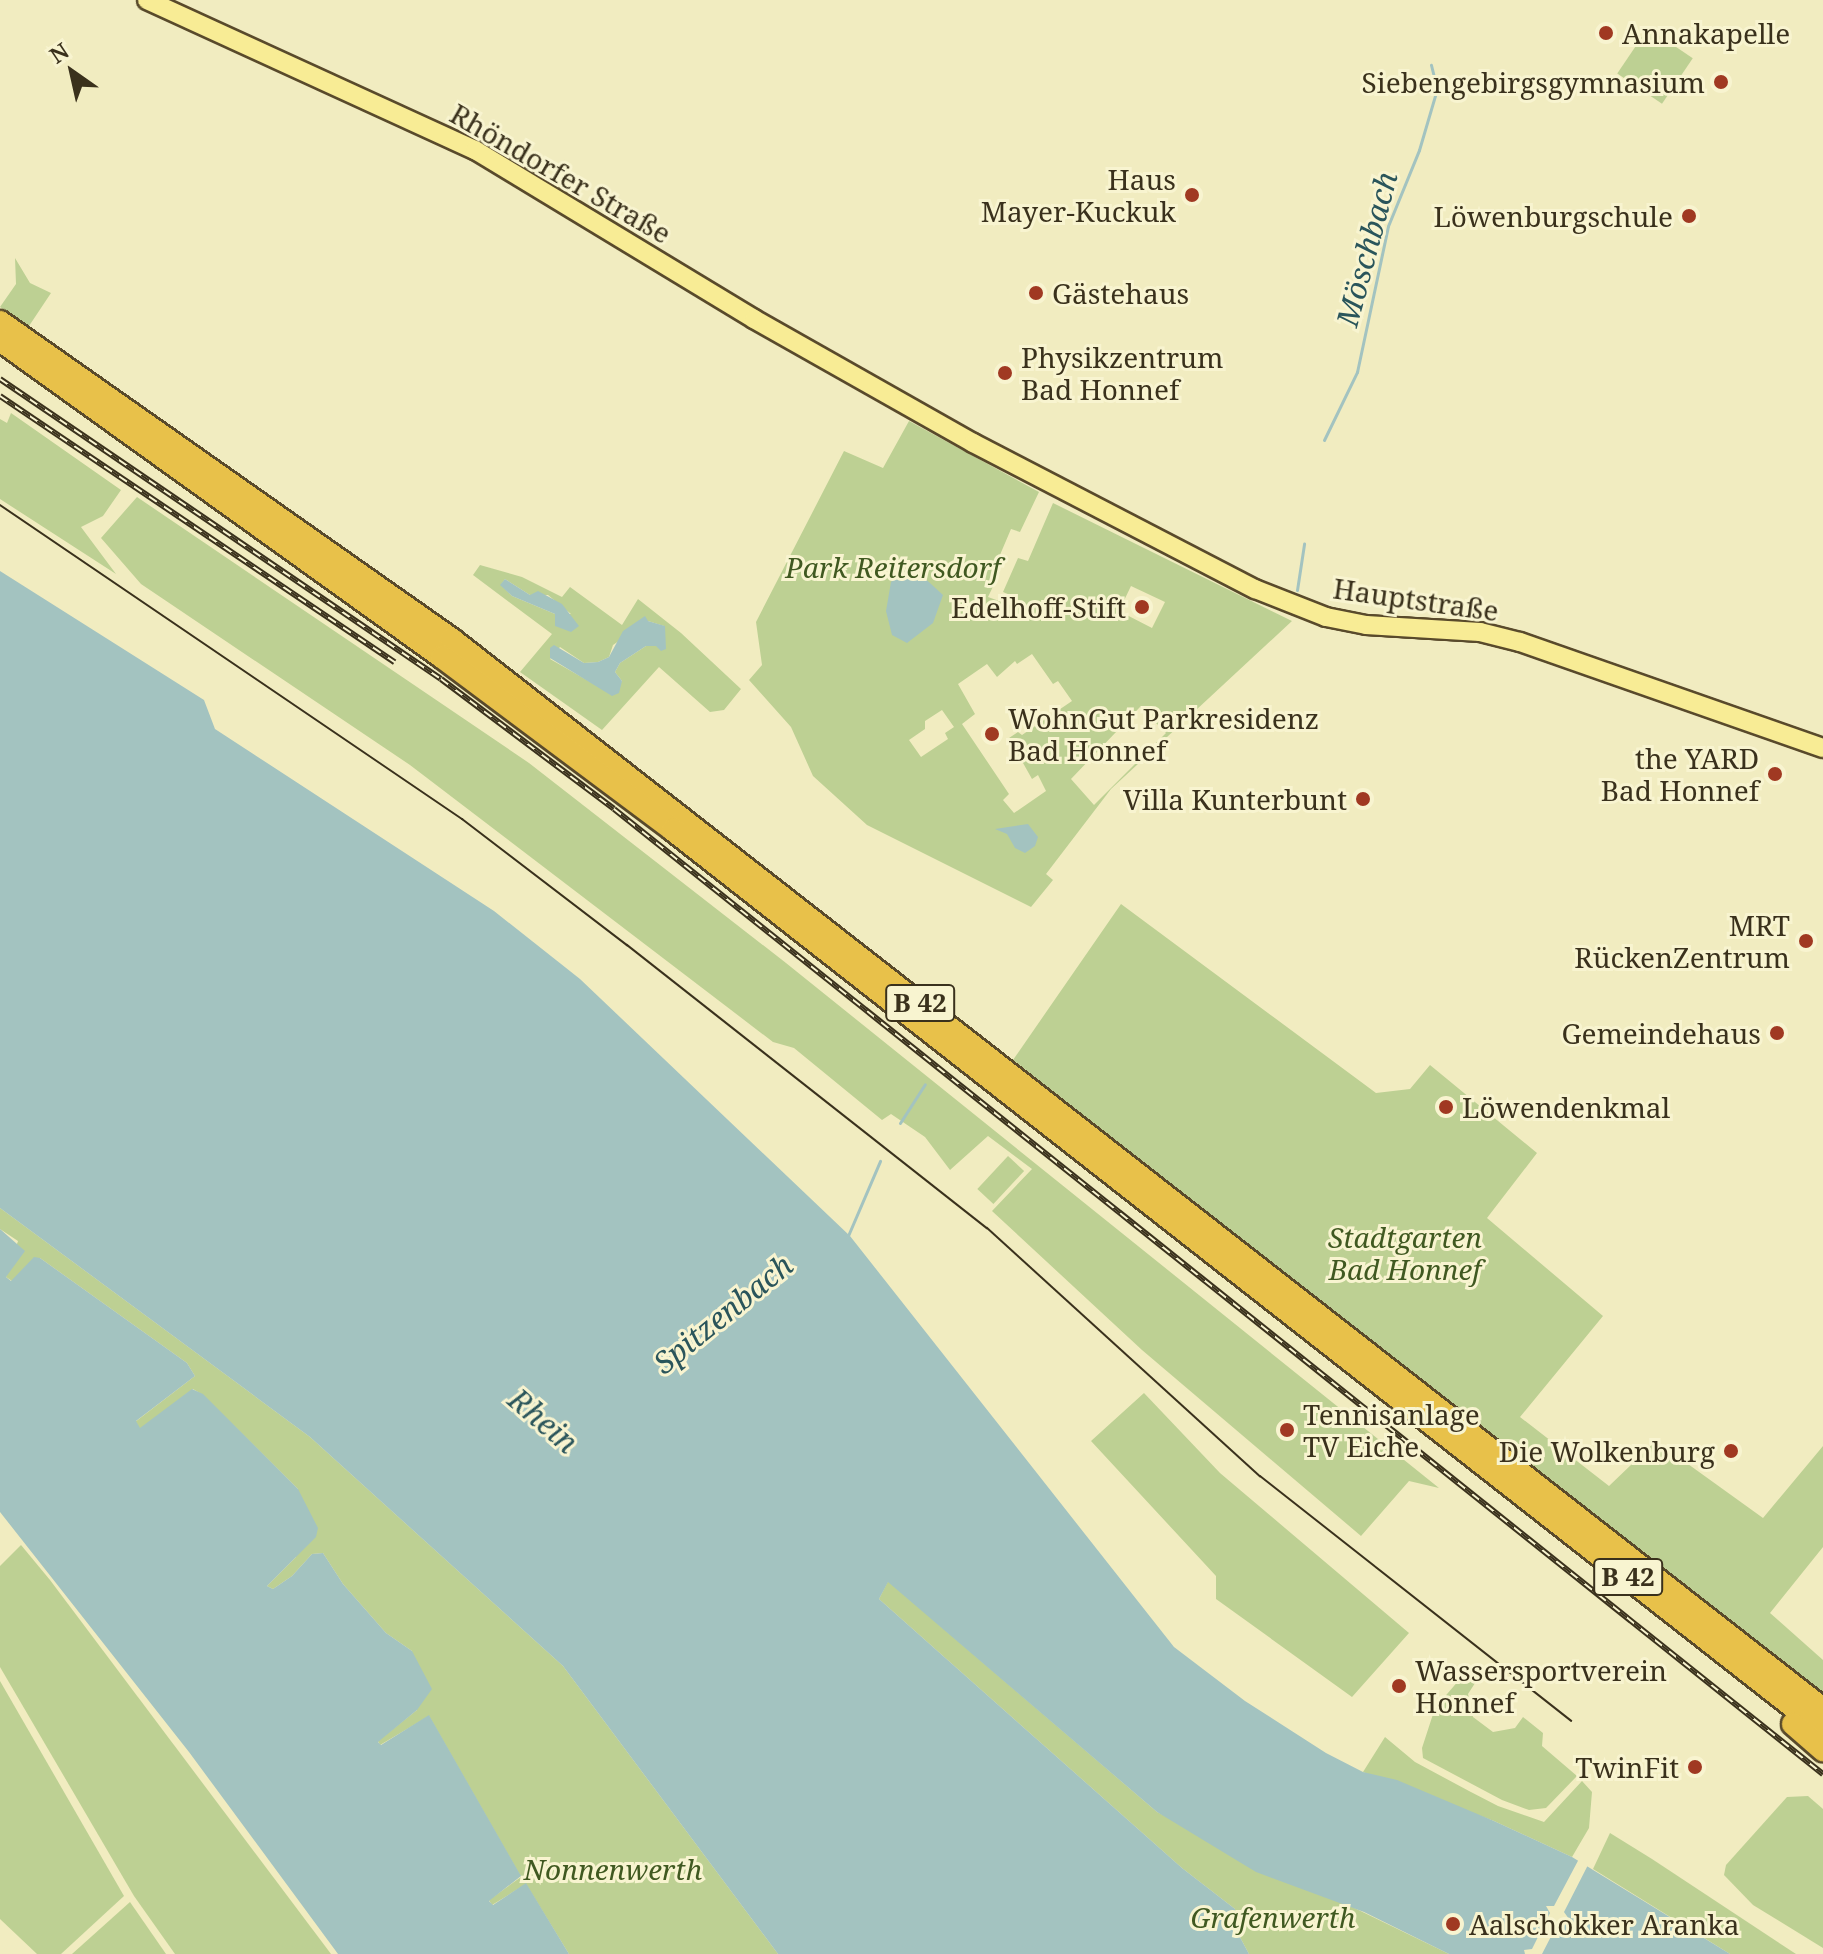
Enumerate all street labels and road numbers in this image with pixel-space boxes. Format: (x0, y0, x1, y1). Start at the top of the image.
street label: Rhöndorfer Straße (445, 96, 677, 250)
street label: Hauptstraße (1331, 571, 1501, 627)
road number: B 42 (884, 981, 956, 1025)
road number: B 42 (1592, 1555, 1664, 1599)

